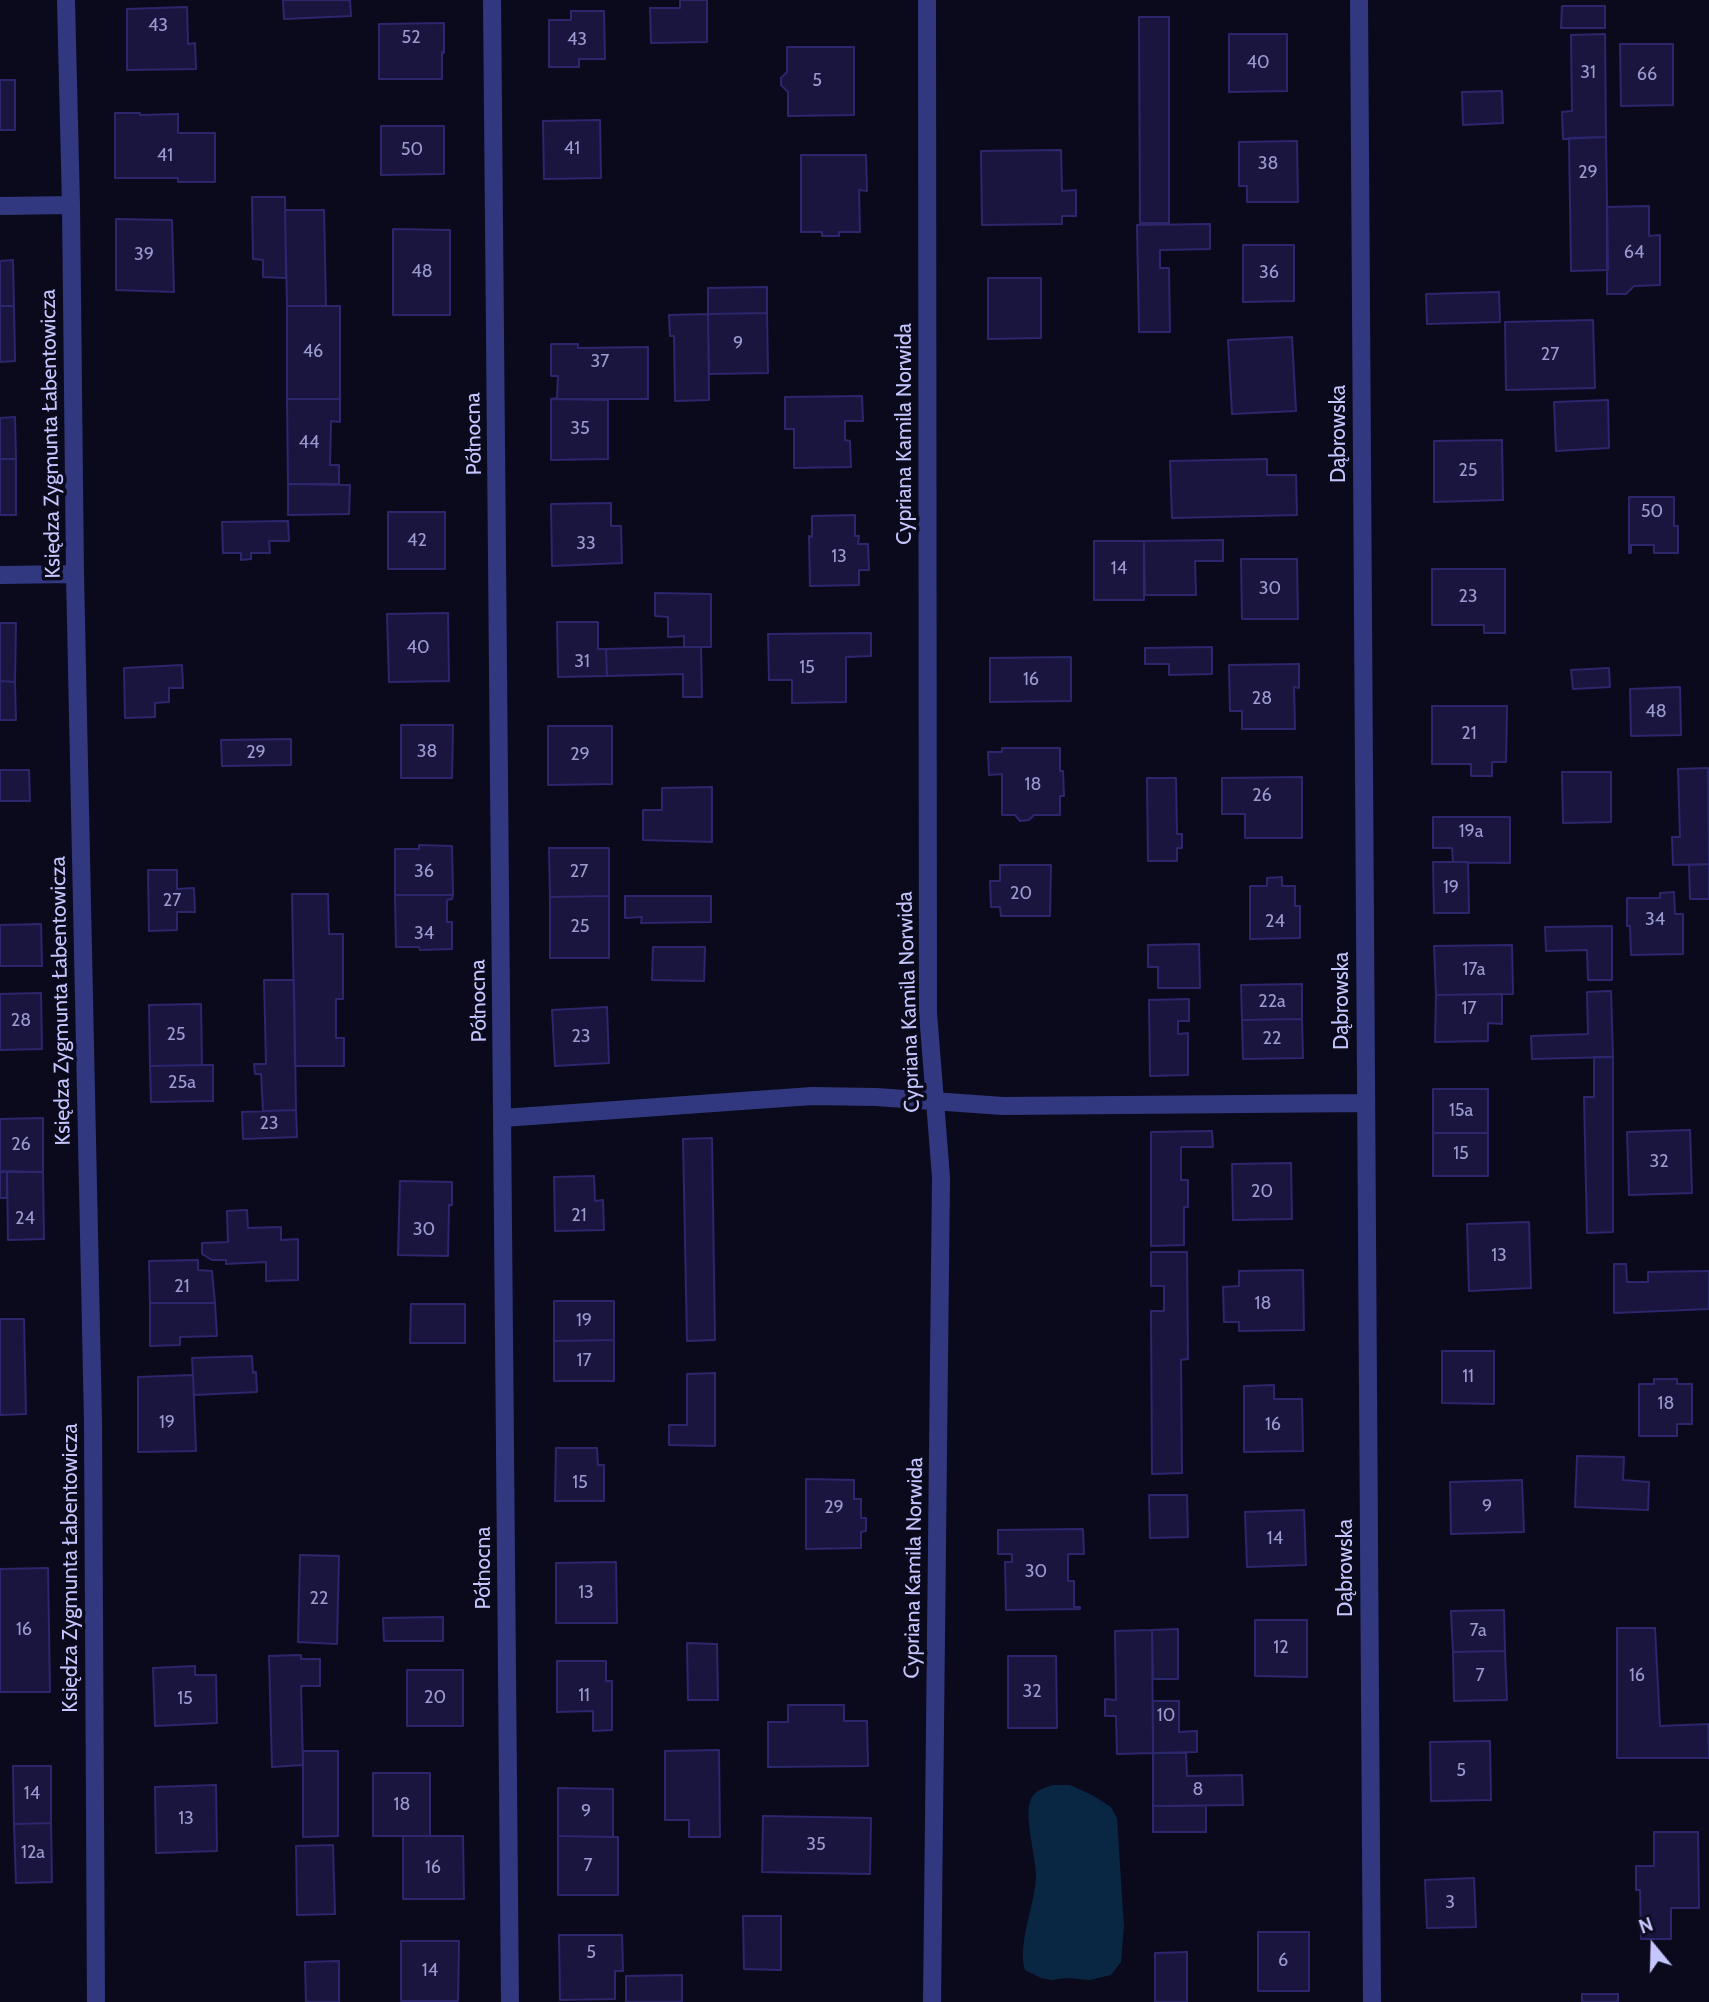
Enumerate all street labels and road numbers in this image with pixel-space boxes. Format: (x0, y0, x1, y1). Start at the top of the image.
street label: Księdza Zygmunta Łabentowicza (36, 289, 66, 579)
street label: Cypriana Kamila Norwida (892, 323, 918, 545)
street label: Dąbrowska (1326, 385, 1352, 483)
street label: Północna (461, 392, 487, 476)
street label: Księdza Zygmunta Łabentowicza (46, 856, 76, 1146)
street label: Cypriana Kamila Norwida (893, 891, 925, 1113)
street label: Dąbrowska (1329, 952, 1355, 1050)
street label: Północna (466, 959, 492, 1043)
street label: Księdza Zygmunta Łabentowicza (58, 1423, 84, 1713)
street label: Cypriana Kamila Norwida (899, 1457, 929, 1679)
street label: Dąbrowska (1333, 1519, 1359, 1617)
street label: Północna (471, 1527, 497, 1609)

